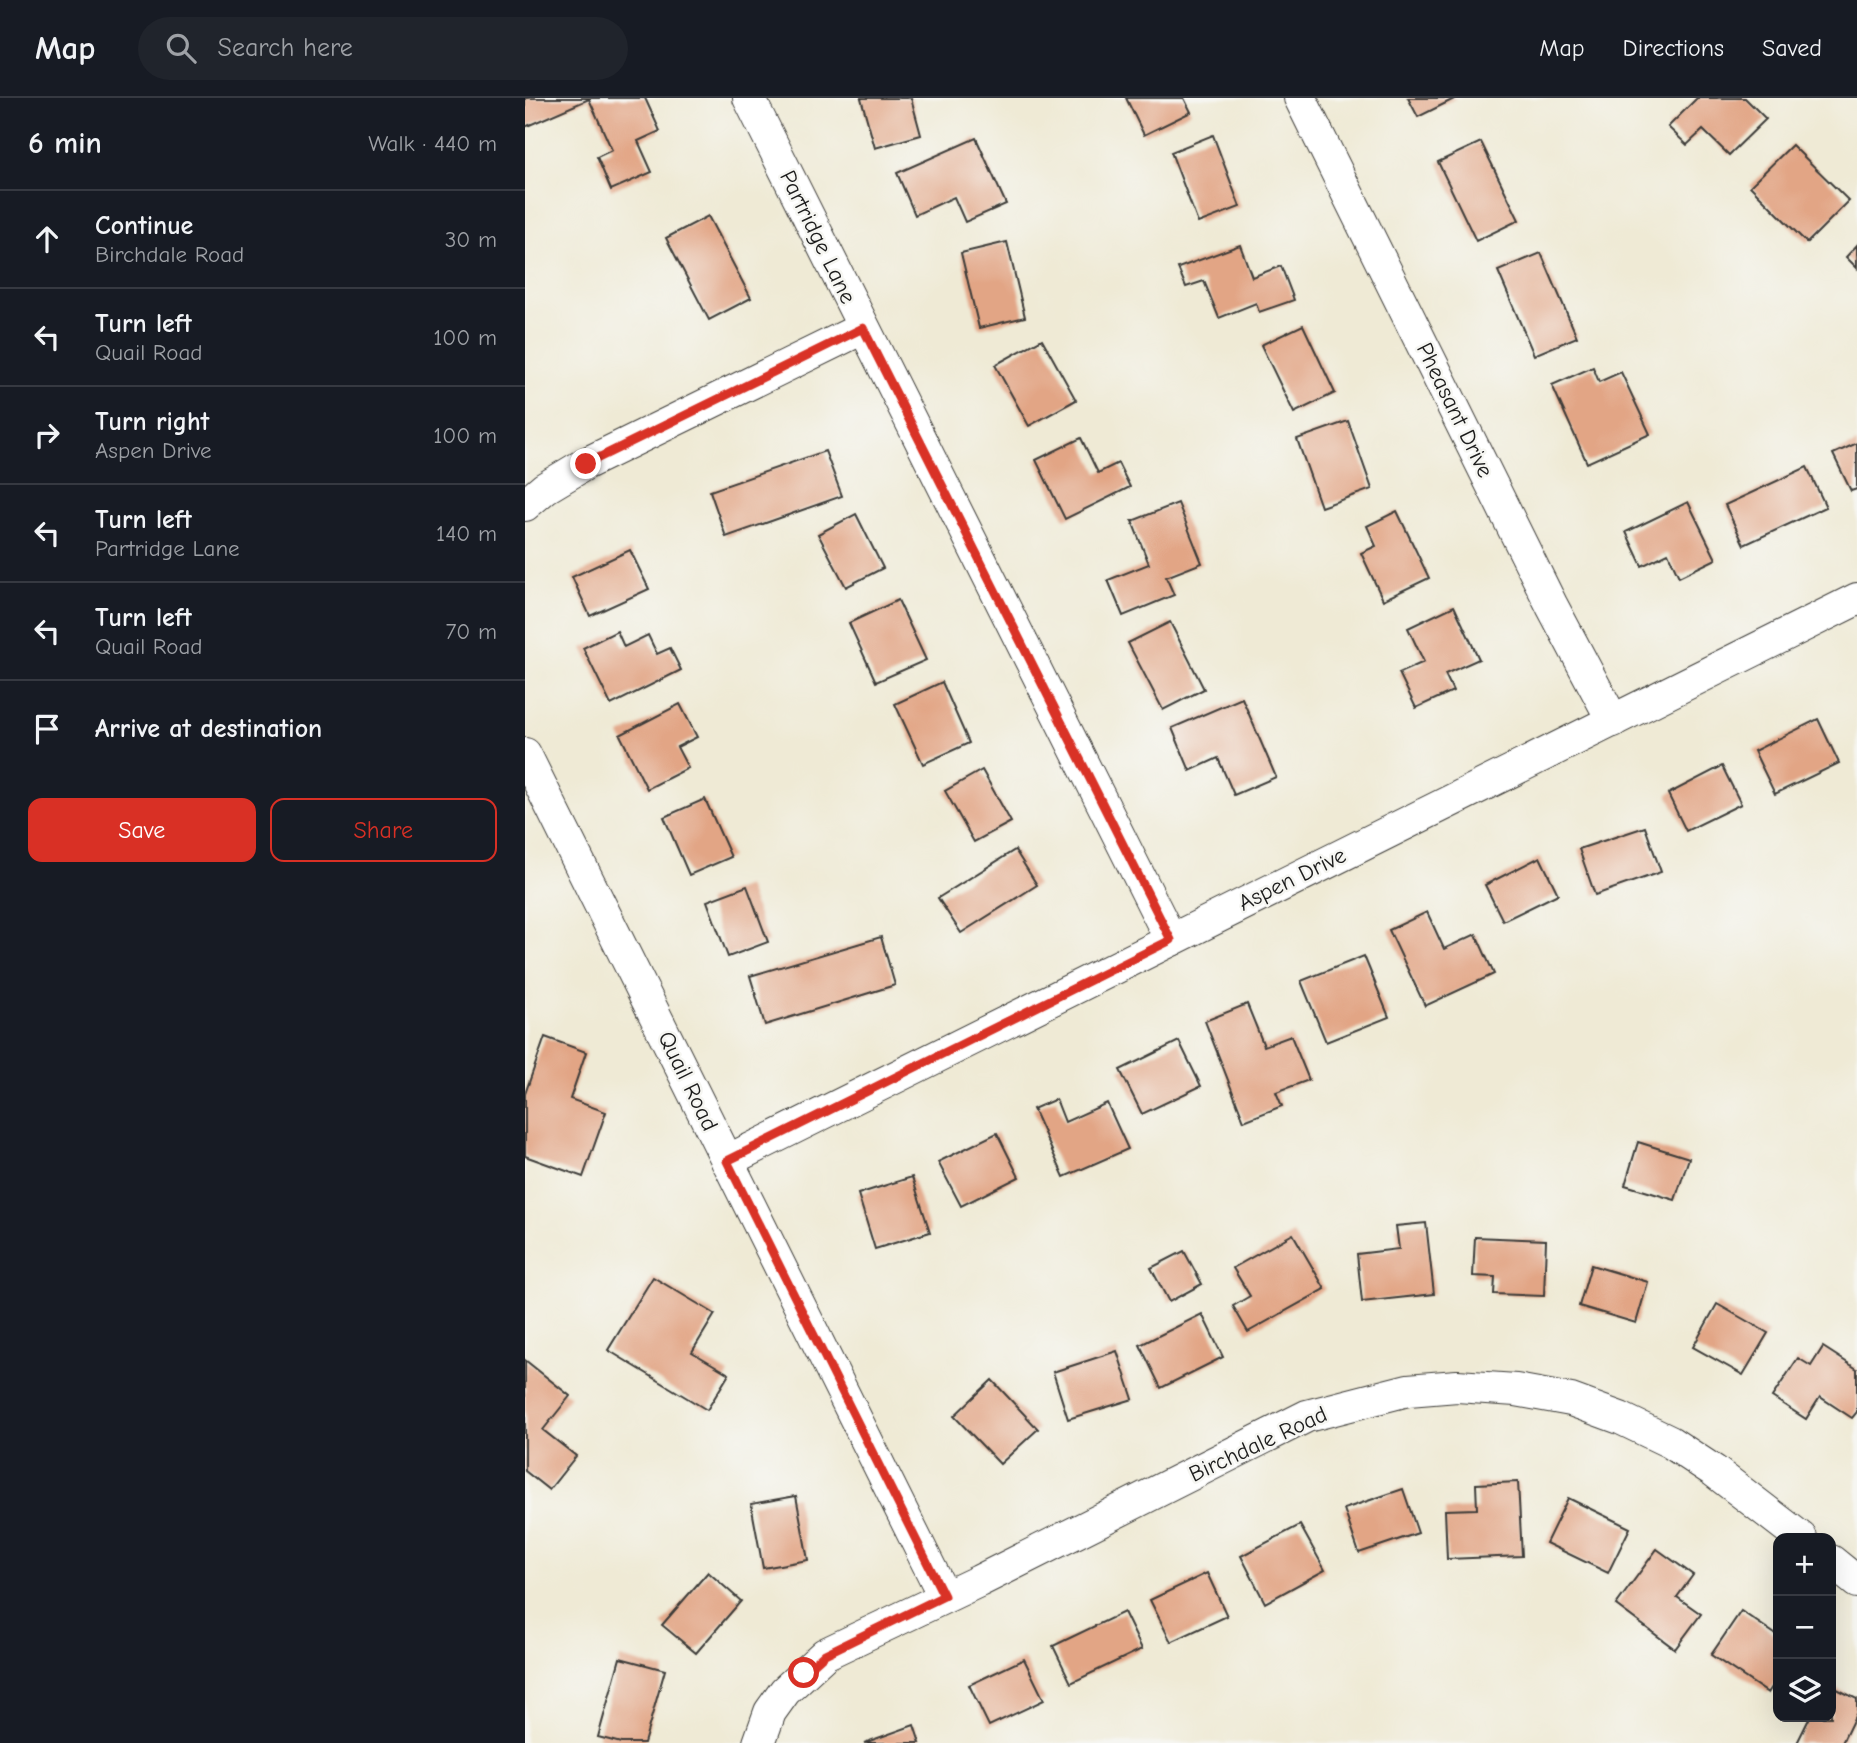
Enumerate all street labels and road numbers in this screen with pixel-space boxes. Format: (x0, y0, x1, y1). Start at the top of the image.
street label: Partridge Lane (774, 166, 862, 308)
street label: Pheasant Drive (1411, 338, 1499, 482)
street label: Aspen Drive (1234, 841, 1350, 917)
street label: Quail Road (652, 1027, 724, 1135)
street label: Birchdale Road (1185, 1400, 1331, 1488)

